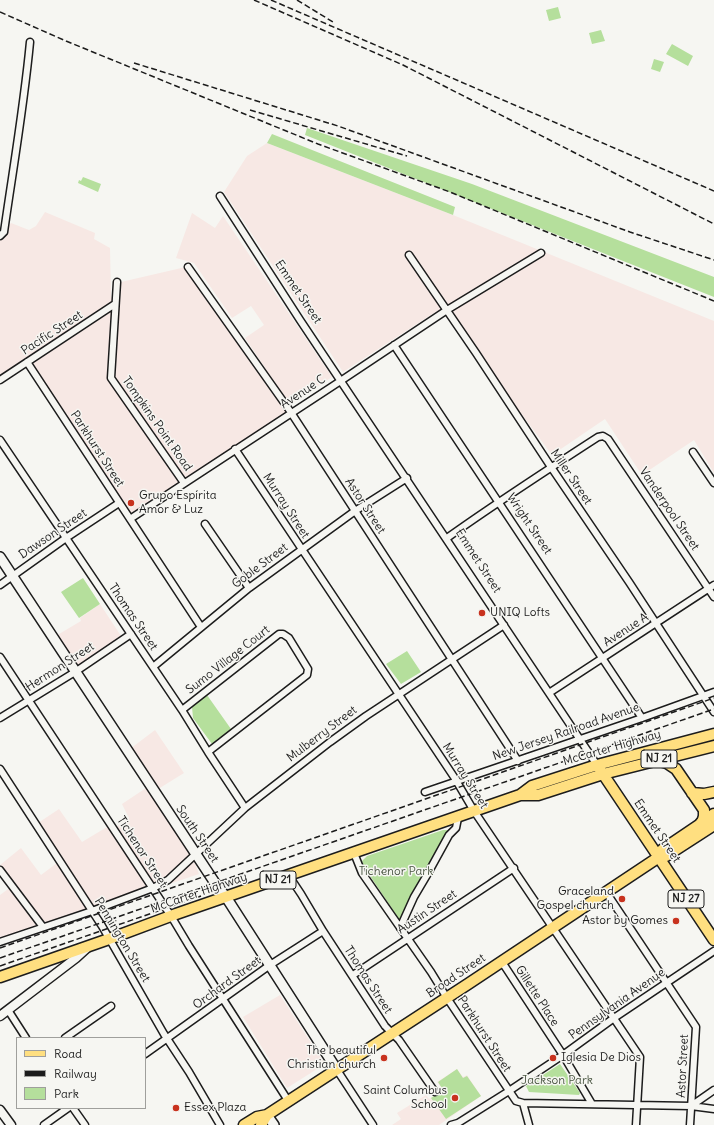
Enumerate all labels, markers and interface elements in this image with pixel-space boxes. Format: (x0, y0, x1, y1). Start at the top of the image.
street label: Emmet Street (272, 258, 324, 326)
street label: Pacific Street (19, 308, 85, 358)
street label: Avenue C (278, 372, 328, 412)
street label: Tompkins Point Road (119, 374, 195, 474)
street label: Parkhurst Street (67, 408, 127, 490)
street label: Miller Street (547, 446, 595, 508)
street label: Vanderpool Street (636, 465, 702, 553)
street label: Murray Street (260, 471, 312, 541)
street label: Astor Street (342, 475, 388, 537)
place label: Grupo Espírita Amor & Luz (139, 489, 217, 517)
street label: Wright Street (503, 491, 555, 557)
marker: Grupo Espírita Amor & Luz (126, 498, 136, 508)
street label: Dawson Street (16, 506, 90, 562)
street label: Emmet Street (452, 526, 504, 596)
street label: Goble Street (229, 540, 291, 592)
street label: Thomas Street (105, 581, 161, 653)
place label: UNIQ Lofts (490, 606, 550, 620)
marker: UNIQ Lofts (477, 608, 487, 618)
street label: Avenue A (601, 610, 651, 650)
street label: Sumo Village Court (183, 623, 273, 697)
street label: Hermon Street (23, 639, 97, 695)
street label: New Jersey Railroad Avenue (491, 700, 641, 764)
street label: Mulberry Street (284, 703, 360, 765)
street label: McCarter Highway (561, 727, 663, 769)
street label: Murray Street (439, 740, 491, 812)
road number: NJ 21 (641, 750, 677, 768)
street label: Emmet Street (631, 797, 683, 865)
street label: South Street (173, 803, 221, 865)
street label: Tichenor Street (114, 814, 170, 890)
park label: Tichenor Park (359, 865, 433, 879)
street label: McCarter Highway (149, 870, 249, 916)
road number: NJ 21 (260, 871, 296, 889)
place label: Graceland Gospel church (536, 885, 614, 913)
street label: Austin Street (394, 887, 460, 937)
road number: NJ 27 (668, 890, 704, 908)
marker: Graceland Gospel church (617, 894, 627, 904)
street label: Pennington Street (91, 895, 153, 985)
place label: Astor by Gomes (582, 914, 668, 928)
marker: Astor by Gomes (671, 916, 681, 926)
street label: Thomas Street (341, 944, 395, 1016)
street label: Broad Street (424, 951, 488, 1001)
street label: Orchard Street (190, 953, 264, 1013)
street label: Gillette Place (512, 963, 562, 1029)
street label: Pennsylvania Avenue (566, 965, 668, 1043)
street label: Parkhurst Street (454, 993, 514, 1075)
street label: Astor Street (674, 1034, 692, 1098)
legend (16, 1037, 146, 1109)
place label: The beautiful Christian church (287, 1044, 376, 1072)
text: Road (54, 1046, 82, 1061)
place label: Iglesia De Dios (561, 1051, 641, 1065)
marker: The beautiful Christian church (379, 1053, 389, 1063)
marker: Iglesia De Dios (548, 1053, 558, 1063)
text: Railway (54, 1066, 97, 1081)
park label: Jackson Park (521, 1074, 593, 1088)
place label: Saint Columbus School (363, 1084, 447, 1112)
text: Park (54, 1086, 79, 1101)
marker: Saint Columbus School (450, 1093, 460, 1103)
place label: Essex Plaza (184, 1101, 246, 1115)
marker: Essex Plaza (171, 1103, 181, 1113)

